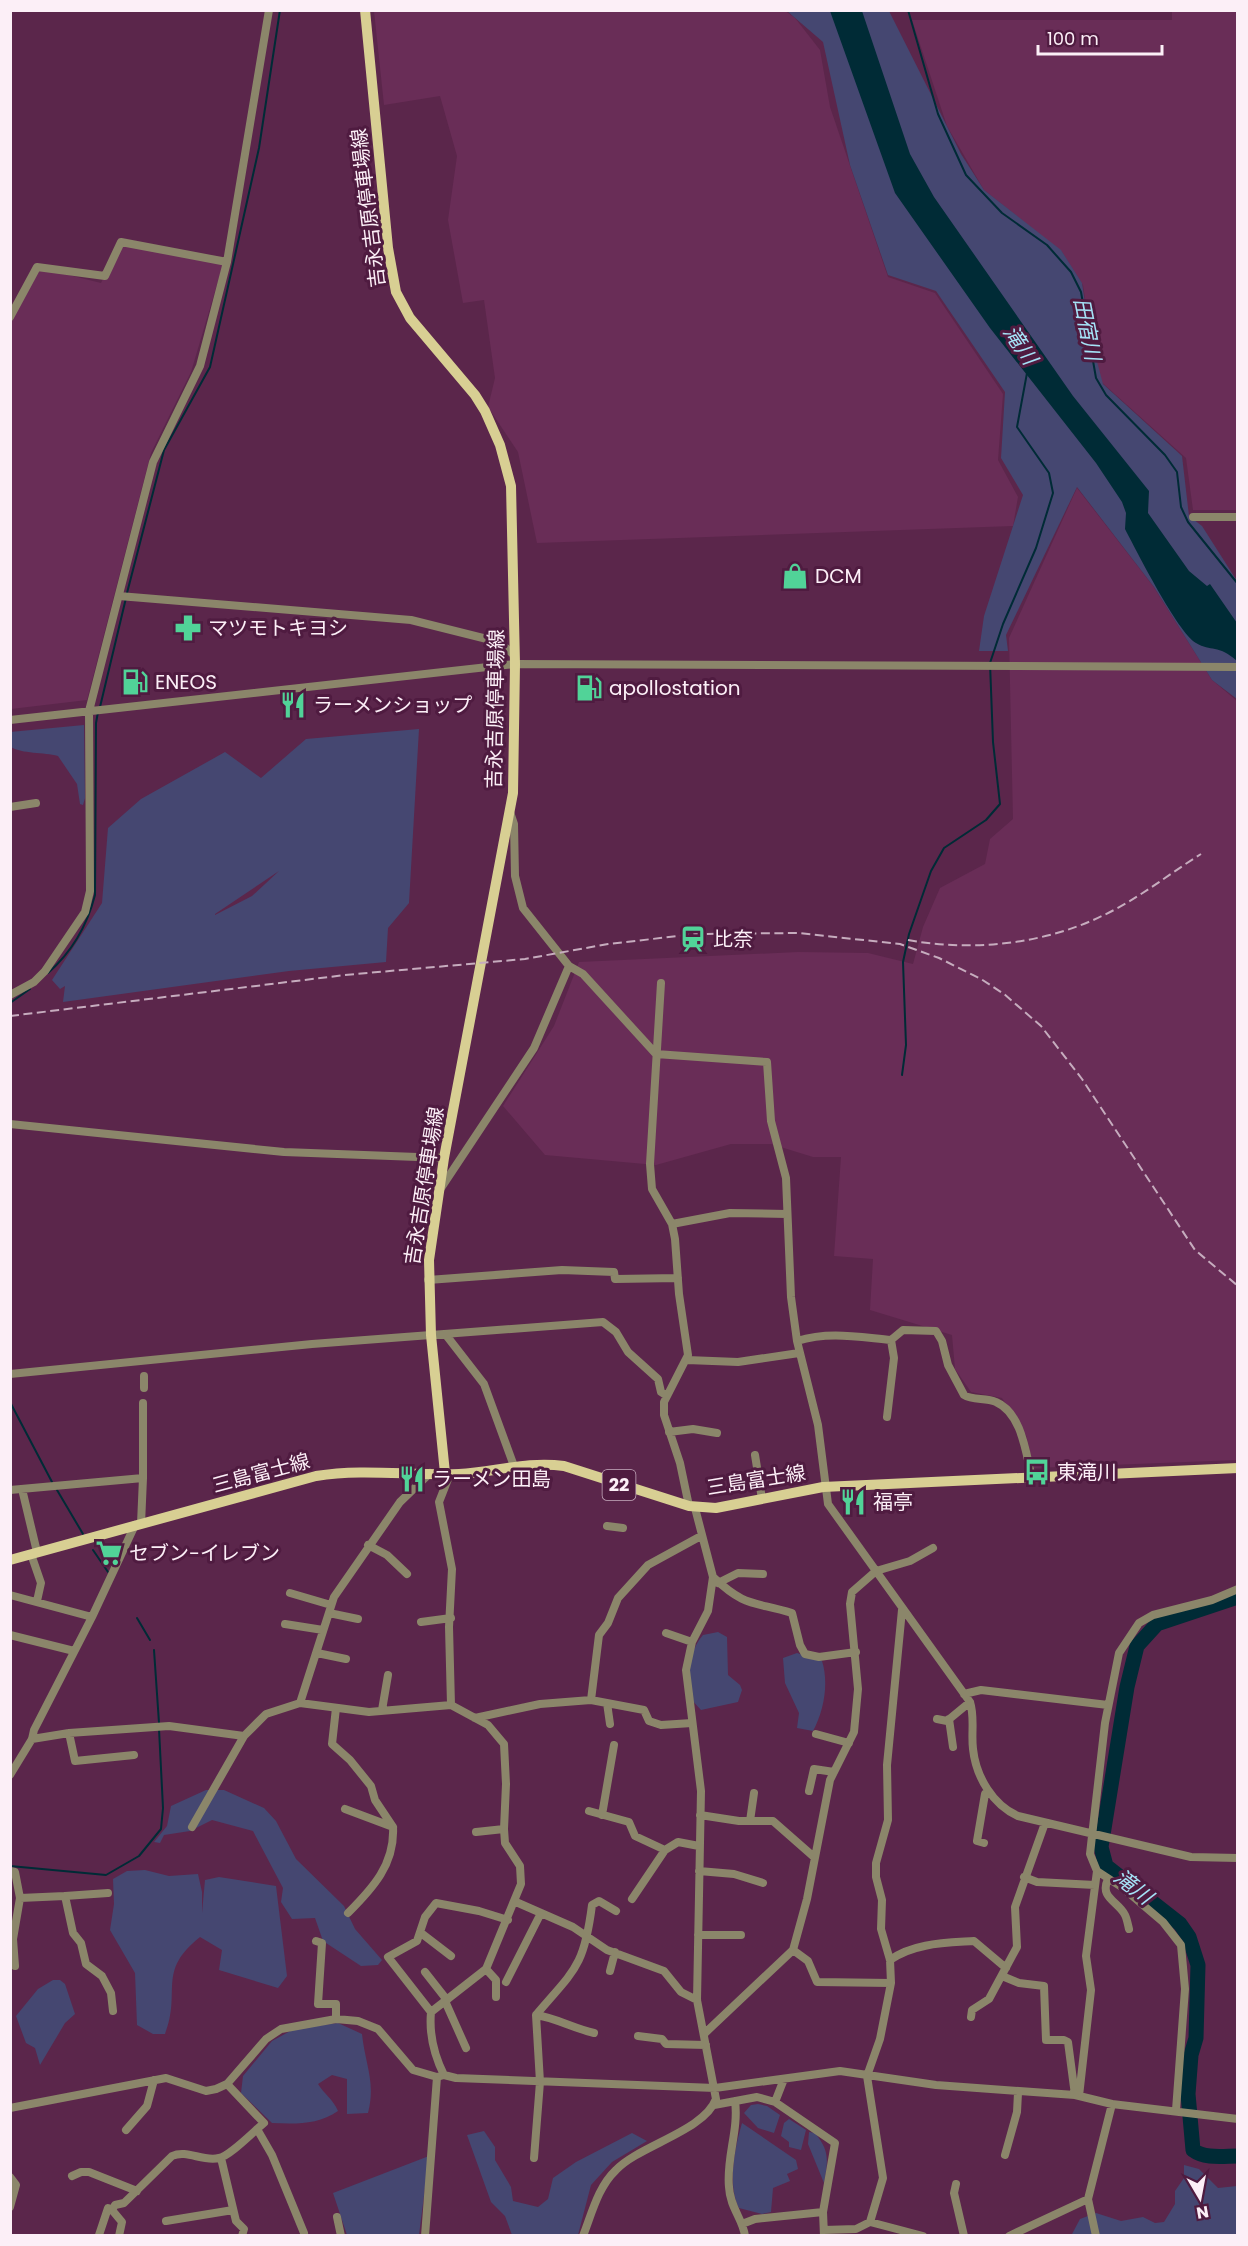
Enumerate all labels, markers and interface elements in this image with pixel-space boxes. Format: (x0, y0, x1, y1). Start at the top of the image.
scale bar (1038, 18, 1162, 56)
text: 100 m (1047, 26, 1099, 51)
street label: 吉永吉原停車場線 (344, 127, 392, 289)
water label: 田宿川 (1067, 295, 1108, 365)
water label: 滝川 (997, 319, 1045, 372)
shop icon: DCM (780, 561, 810, 591)
place label: DCM (815, 562, 862, 590)
pharmacy icon: マツモトキヨシ (173, 613, 203, 643)
place label: マツモトキヨシ (208, 614, 348, 642)
street label: 吉永吉原停車場線 (480, 629, 510, 789)
fuel station icon: ENEOS (120, 667, 150, 697)
place label: ENEOS (155, 668, 217, 696)
fuel station icon: apollostation (574, 673, 604, 703)
place label: apollostation (609, 674, 741, 702)
restaurant icon: ラーメンショップ (278, 690, 308, 720)
place label: ラーメンショップ (313, 691, 472, 719)
station icon: 比奈 (678, 924, 708, 954)
place label: 比奈 (713, 925, 753, 953)
street label: 吉永吉原停車場線 (398, 1105, 450, 1267)
street label: 三島富士線 (209, 1447, 313, 1499)
bus stop icon: 東滝川 (1022, 1457, 1052, 1487)
street label: 三島富士線 (704, 1458, 808, 1502)
place label: 東滝川 (1057, 1458, 1117, 1486)
restaurant icon: ラーメン田島 (397, 1464, 427, 1494)
place label: ラーメン田島 (432, 1465, 551, 1493)
road number: 22 (602, 1470, 636, 1500)
restaurant icon: 福亭 (838, 1487, 868, 1517)
place label: 福亭 (873, 1488, 913, 1516)
supermarket icon: セブン-イレブン (94, 1538, 124, 1568)
place label: セブン-イレブン (129, 1539, 280, 1567)
water label: 滝川 (1108, 1862, 1160, 1912)
north arrow (1170, 2168, 1230, 2228)
text: N (1195, 2200, 1210, 2225)

